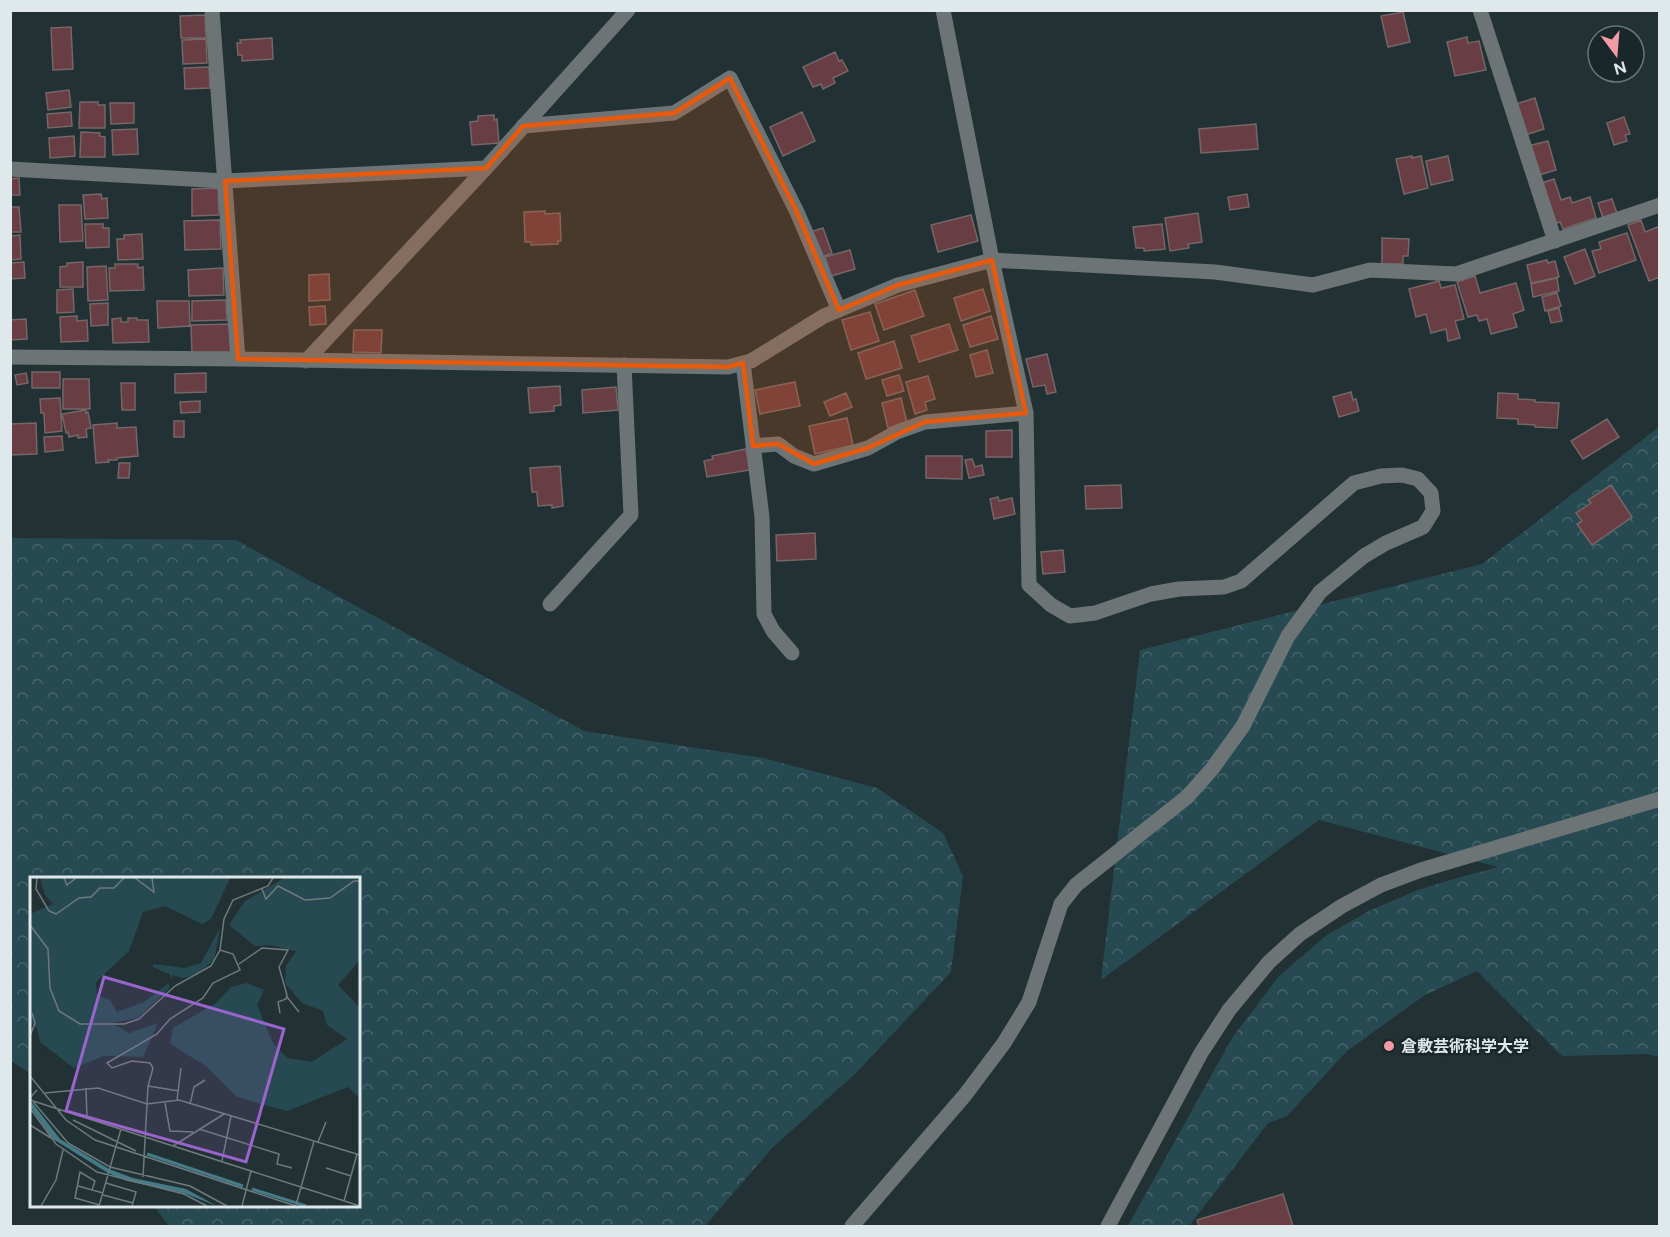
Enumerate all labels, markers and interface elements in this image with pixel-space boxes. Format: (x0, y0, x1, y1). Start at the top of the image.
north arrow (1586, 24, 1646, 84)
text: N (1611, 57, 1629, 79)
inset map (30, 877, 360, 1207)
place label: 倉敷芸術科学大学 (1401, 1037, 1529, 1056)
marker: 倉敷芸術科学大学 (1382, 1039, 1396, 1053)

